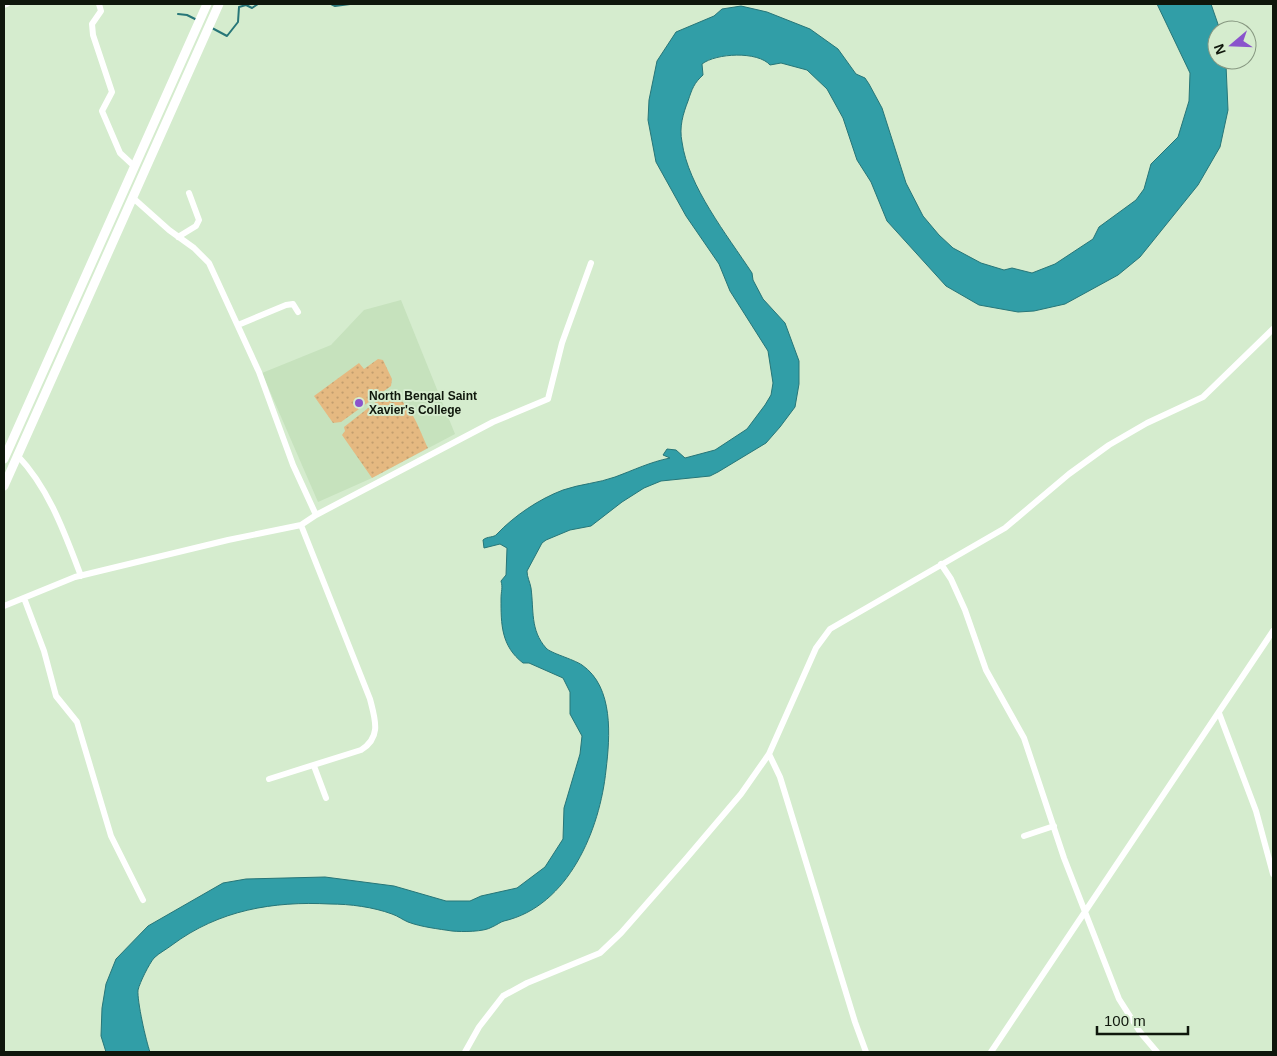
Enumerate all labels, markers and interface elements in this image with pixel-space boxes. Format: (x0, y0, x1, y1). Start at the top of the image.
north arrow (1207, 20, 1257, 70)
text: N (1210, 42, 1229, 57)
place label: North Bengal Saint Xavier's College (369, 389, 477, 417)
marker: North Bengal Saint Xavier's College (353, 397, 365, 409)
scale bar (1097, 1004, 1188, 1036)
text: 100 m (1104, 1012, 1146, 1029)

